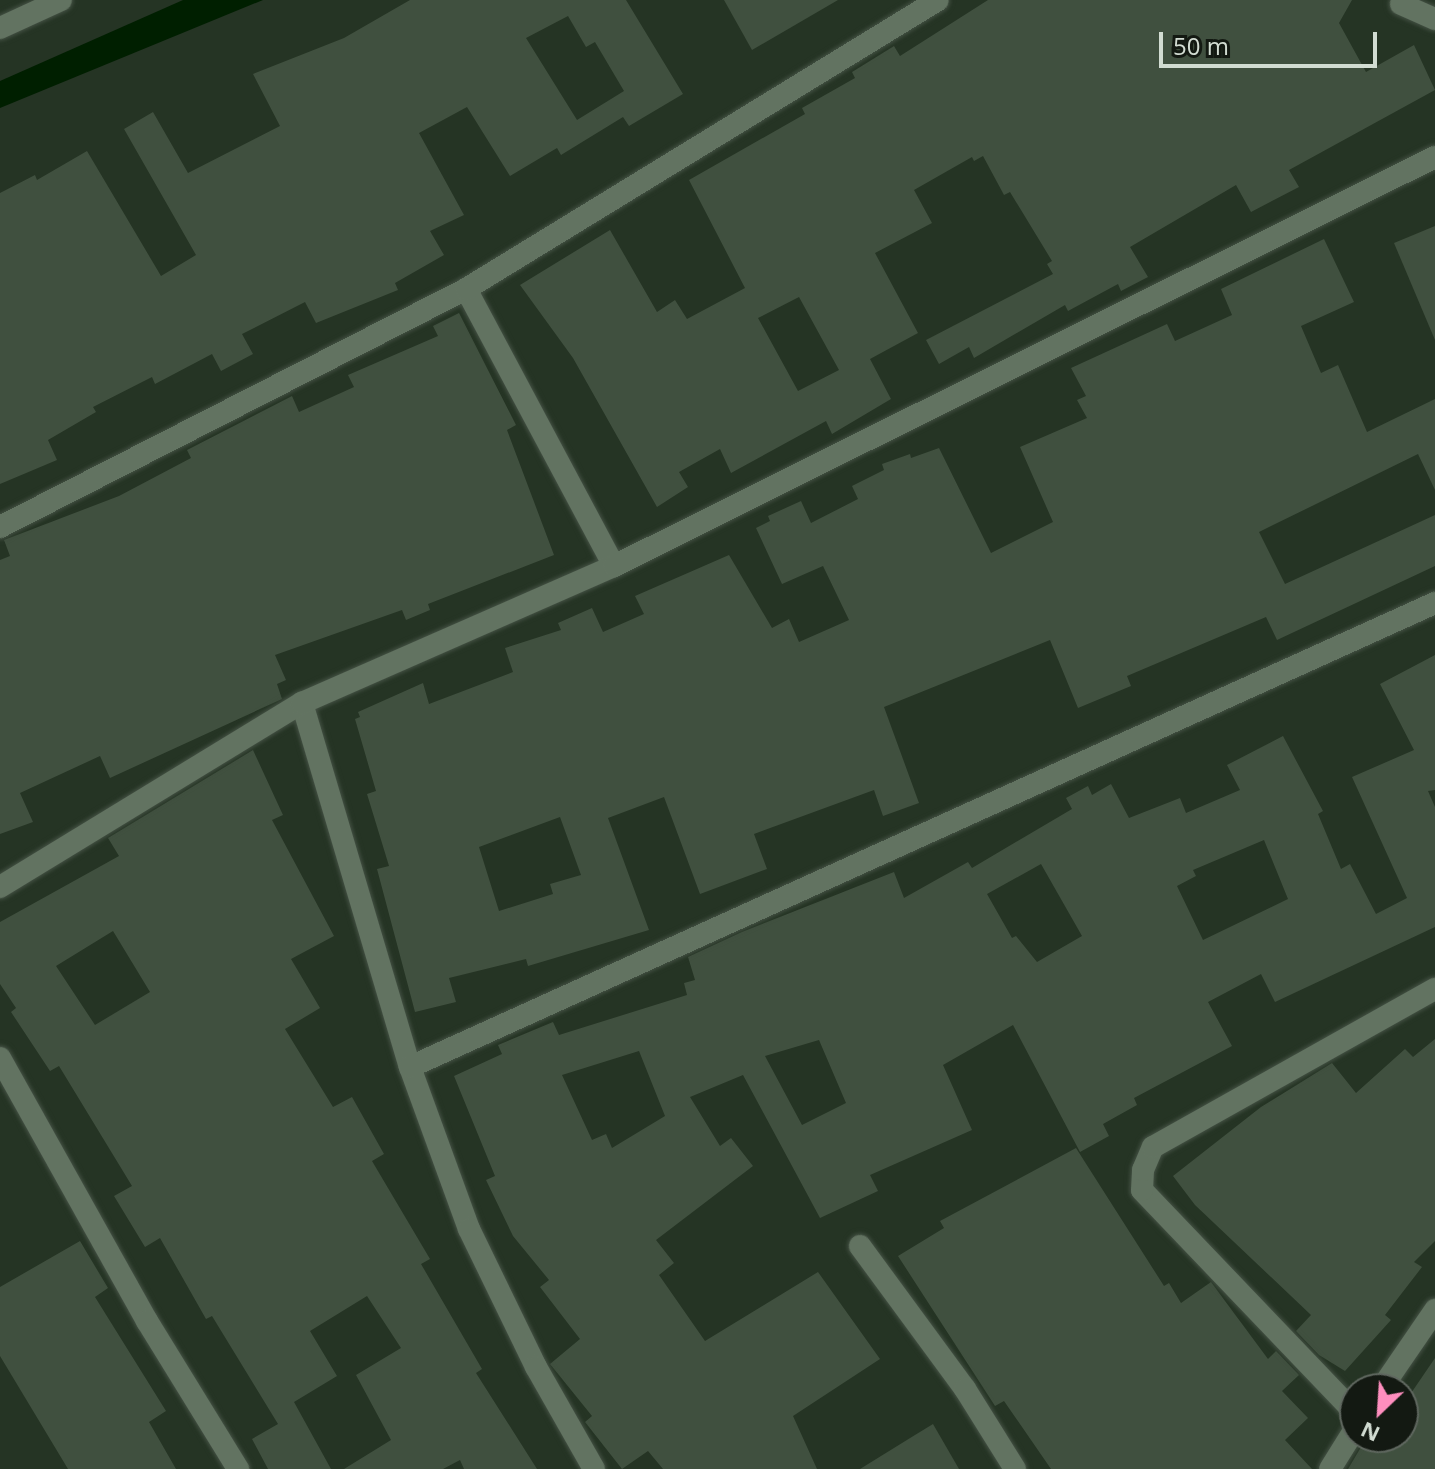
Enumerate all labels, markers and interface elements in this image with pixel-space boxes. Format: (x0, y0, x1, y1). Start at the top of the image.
scale bar (1163, 16, 1381, 66)
text: 50 m (1173, 29, 1229, 62)
north arrow (1339, 1373, 1419, 1453)
text: N (1355, 1416, 1384, 1450)

